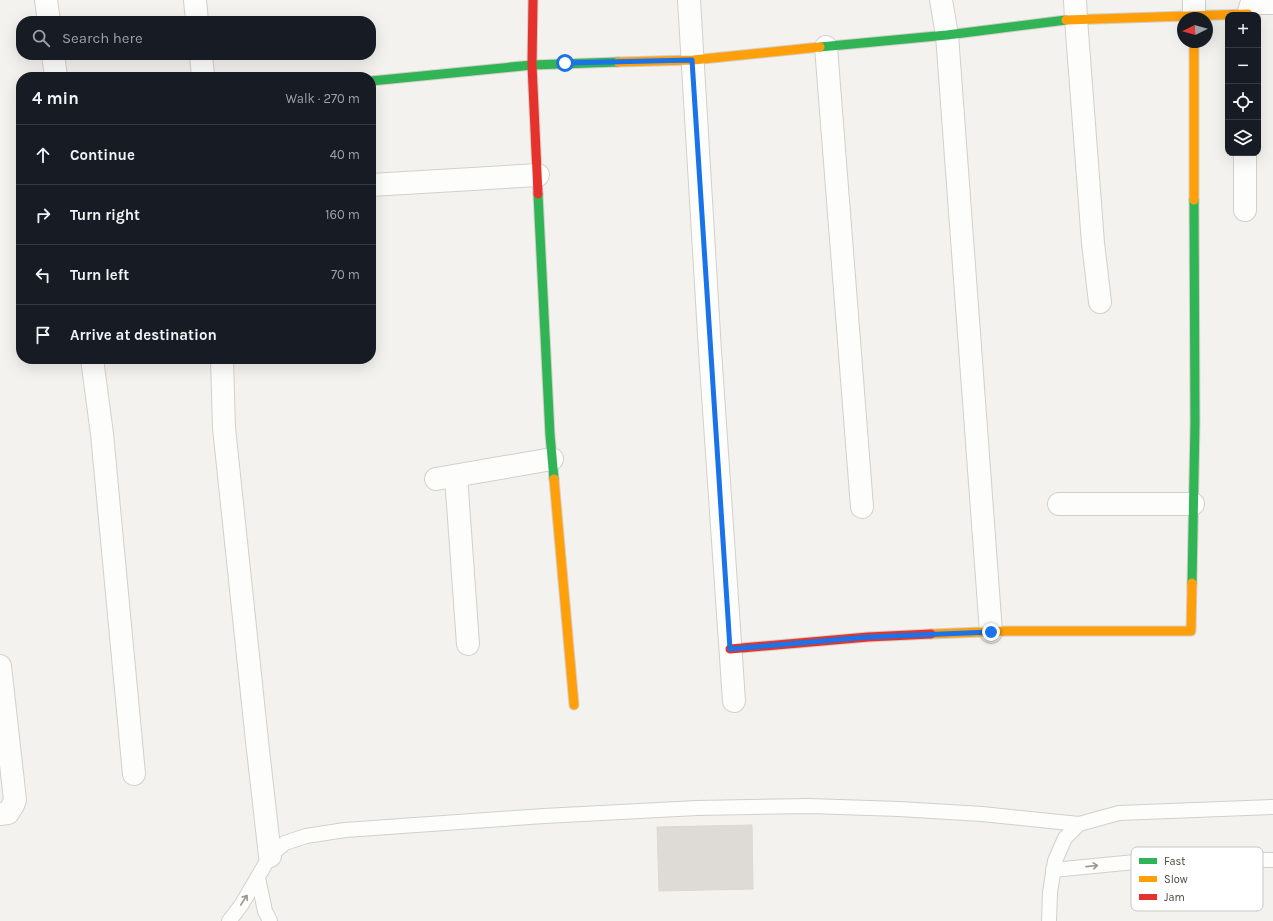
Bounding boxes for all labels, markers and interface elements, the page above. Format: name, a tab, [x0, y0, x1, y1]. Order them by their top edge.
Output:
north arrow	[1177, 12, 1213, 48]
map controls	[1225, 12, 1261, 156]
button: +	[1225, 12, 1261, 48]
search box	[16, 16, 376, 60]
icon: search	[30, 27, 52, 49]
text: Search here	[62, 29, 143, 47]
button: −	[1225, 48, 1261, 84]
route start	[556, 54, 574, 72]
button: locate	[1225, 84, 1261, 120]
text: 4 min	[32, 88, 79, 108]
text: Walk · 270 m	[286, 91, 360, 106]
button: layers	[1225, 120, 1261, 156]
icon: ahead	[32, 144, 54, 166]
text: Continue	[70, 146, 135, 164]
text: 40 m	[330, 147, 360, 162]
icon: right	[32, 204, 54, 226]
text: Turn right	[70, 206, 140, 224]
text: 160 m	[325, 207, 360, 222]
icon: left	[32, 264, 54, 286]
text: Turn left	[70, 266, 129, 284]
text: 70 m	[331, 267, 360, 282]
icon: arrive	[32, 324, 54, 346]
text: Arrive at destination	[70, 326, 217, 344]
route end	[982, 623, 1000, 641]
legend	[1131, 847, 1263, 911]
text: Fast	[1164, 855, 1185, 868]
one-way arrow	[1085, 862, 1098, 869]
text: Slow	[1164, 873, 1188, 886]
text: Jam	[1164, 891, 1185, 904]
one-way arrow	[240, 895, 248, 906]

